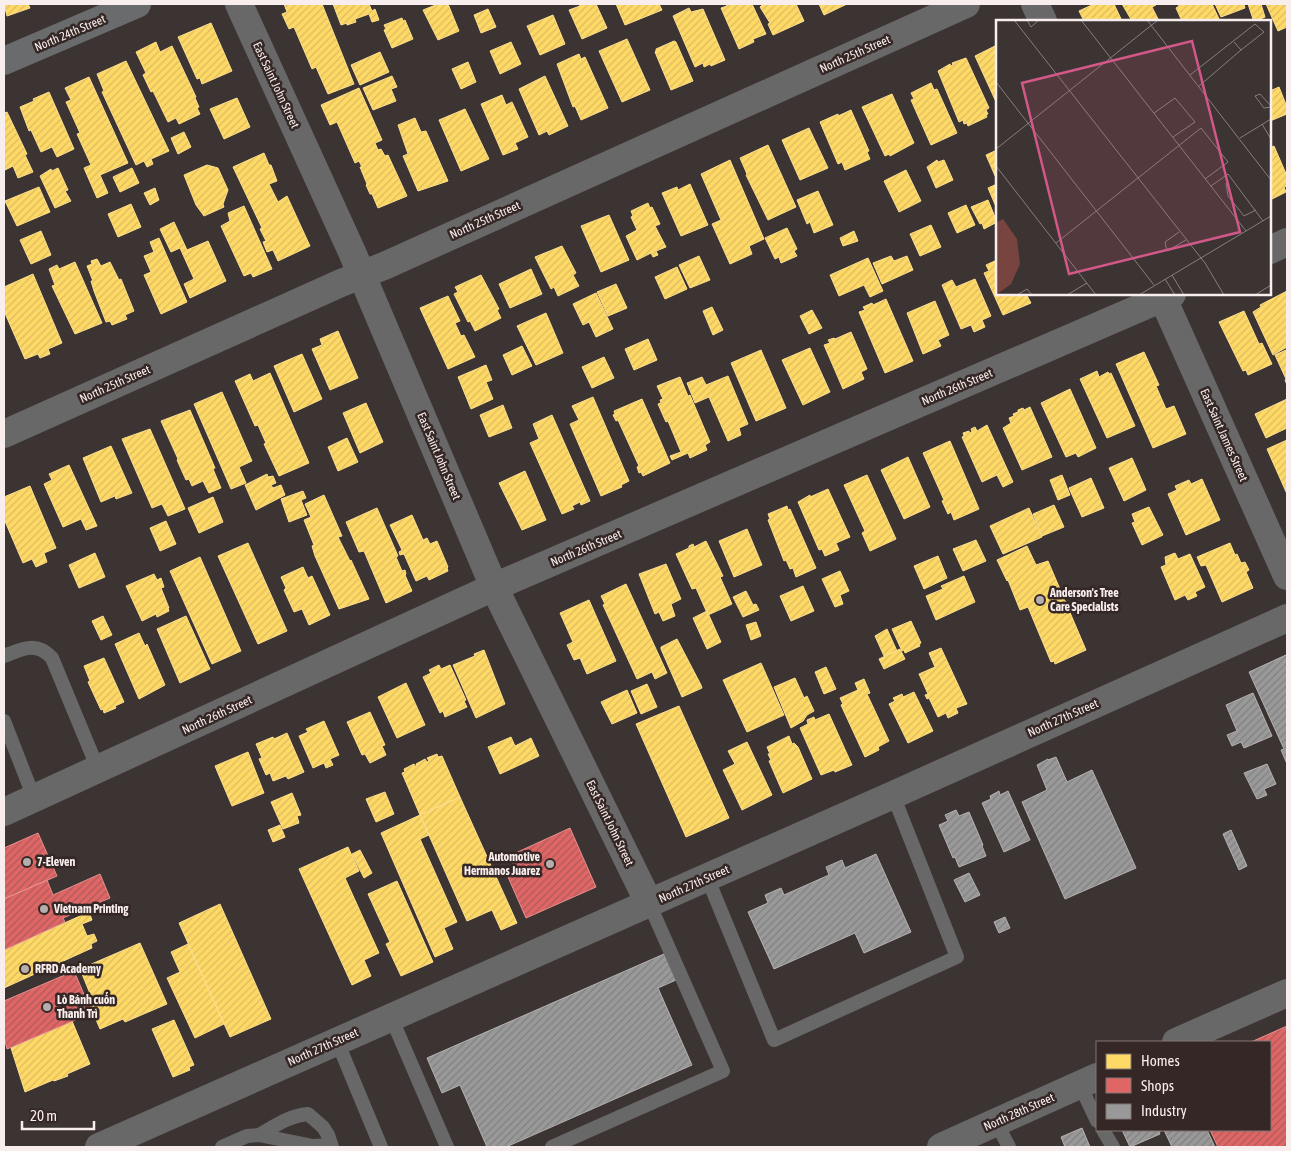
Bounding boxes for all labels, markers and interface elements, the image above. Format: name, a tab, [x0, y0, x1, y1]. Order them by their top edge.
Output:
street label: North 24th Street	[32, 12, 108, 54]
inset map	[996, 20, 1271, 295]
street label: North 25th Street	[818, 32, 893, 76]
street label: East Saint John Street	[250, 40, 302, 131]
street label: North 25th Street	[448, 198, 523, 242]
street label: North 25th Street	[78, 362, 153, 406]
street label: North 26th Street	[919, 366, 995, 408]
street label: East Saint James Street	[1197, 386, 1251, 484]
street label: East Saint John Street	[414, 410, 464, 502]
street label: North 26th Street	[548, 527, 624, 569]
place label: Anderson's Tree Care Specialists	[1049, 586, 1119, 614]
marker: Anderson's Tree Care Specialists	[1034, 594, 1046, 606]
street label: North 26th Street	[180, 692, 255, 737]
street label: North 27th Street	[1026, 696, 1101, 740]
street label: East Saint John Street	[583, 778, 637, 869]
place label: Automotive Hermanos Juarez	[464, 850, 541, 878]
place label: 7-Eleven	[37, 855, 75, 869]
marker: 7-Eleven	[21, 856, 33, 868]
marker: Automotive Hermanos Juarez	[544, 858, 556, 870]
street label: North 27th Street	[657, 862, 732, 906]
place label: Vietnam Printing	[53, 902, 129, 916]
marker: Vietnam Printing	[38, 903, 50, 915]
place label: RFRD Academy	[35, 962, 101, 976]
marker: RFRD Academy	[19, 963, 31, 975]
place label: Lò Bánh cuốn Thanh Trì	[57, 992, 115, 1021]
marker: Lò Bánh cuốn Thanh Trì	[41, 1001, 53, 1013]
street label: North 27th Street	[286, 1025, 361, 1069]
legend	[1096, 1041, 1271, 1131]
text: Homes	[1141, 1052, 1180, 1069]
text: Shops	[1141, 1077, 1174, 1094]
street label: North 28th Street	[982, 1090, 1057, 1134]
scale bar	[22, 1098, 95, 1130]
text: Industry	[1141, 1102, 1187, 1119]
text: 20 m	[30, 1107, 57, 1124]

